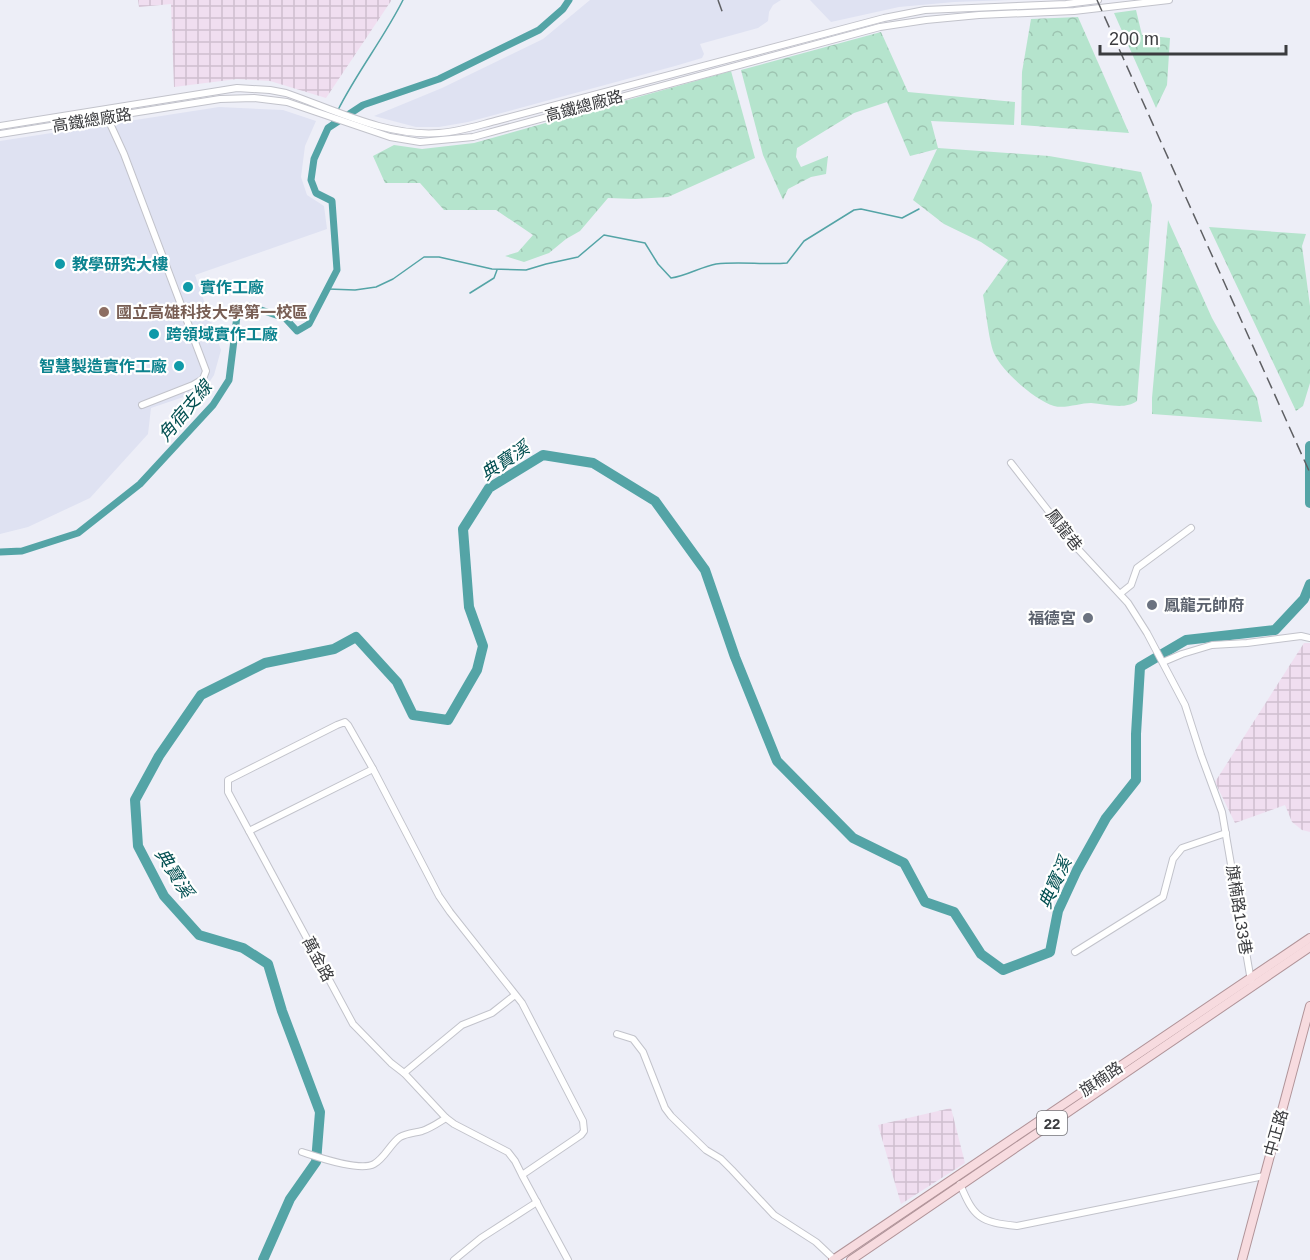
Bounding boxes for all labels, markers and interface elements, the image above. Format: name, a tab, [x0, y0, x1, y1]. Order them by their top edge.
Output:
scale bar	[1100, 18, 1286, 56]
text: 200 m	[1109, 29, 1159, 49]
street label: 高鐵總廠路	[543, 87, 625, 125]
street label: 高鐵總廠路	[51, 105, 133, 135]
place label: 教學研究大樓	[72, 256, 168, 273]
marker: 教學研究大樓	[53, 257, 67, 271]
place label: 實作工廠	[200, 279, 264, 296]
marker: 實作工廠	[181, 280, 195, 294]
place label: 國立高雄科技大學第一校區	[116, 303, 308, 321]
marker: 國立高雄科技大學第一校區	[97, 305, 111, 319]
place label: 跨領域實作工廠	[166, 326, 278, 343]
marker: 跨領域實作工廠	[147, 327, 161, 341]
place label: 智慧製造實作工廠	[39, 357, 167, 375]
marker: 智慧製造實作工廠	[172, 359, 186, 373]
water label: 角宿支線	[154, 375, 217, 445]
water label: 典寶溪	[477, 436, 535, 484]
street label: 鳳龍巷	[1043, 506, 1085, 554]
place label: 鳳龍元帥府	[1164, 596, 1244, 614]
marker: 鳳龍元帥府	[1145, 598, 1159, 612]
place label: 福德宮	[1028, 609, 1076, 627]
marker: 福德宮	[1081, 611, 1095, 625]
water label: 典寶溪	[151, 845, 198, 904]
water label: 典寶溪	[1035, 852, 1076, 912]
street label: 旗楠路133巷	[1224, 864, 1254, 956]
street label: 萬金路	[299, 934, 337, 984]
street label: 旗楠路	[1076, 1059, 1126, 1099]
street label: 中正路	[1261, 1108, 1291, 1158]
road number: 22	[1037, 1111, 1067, 1135]

